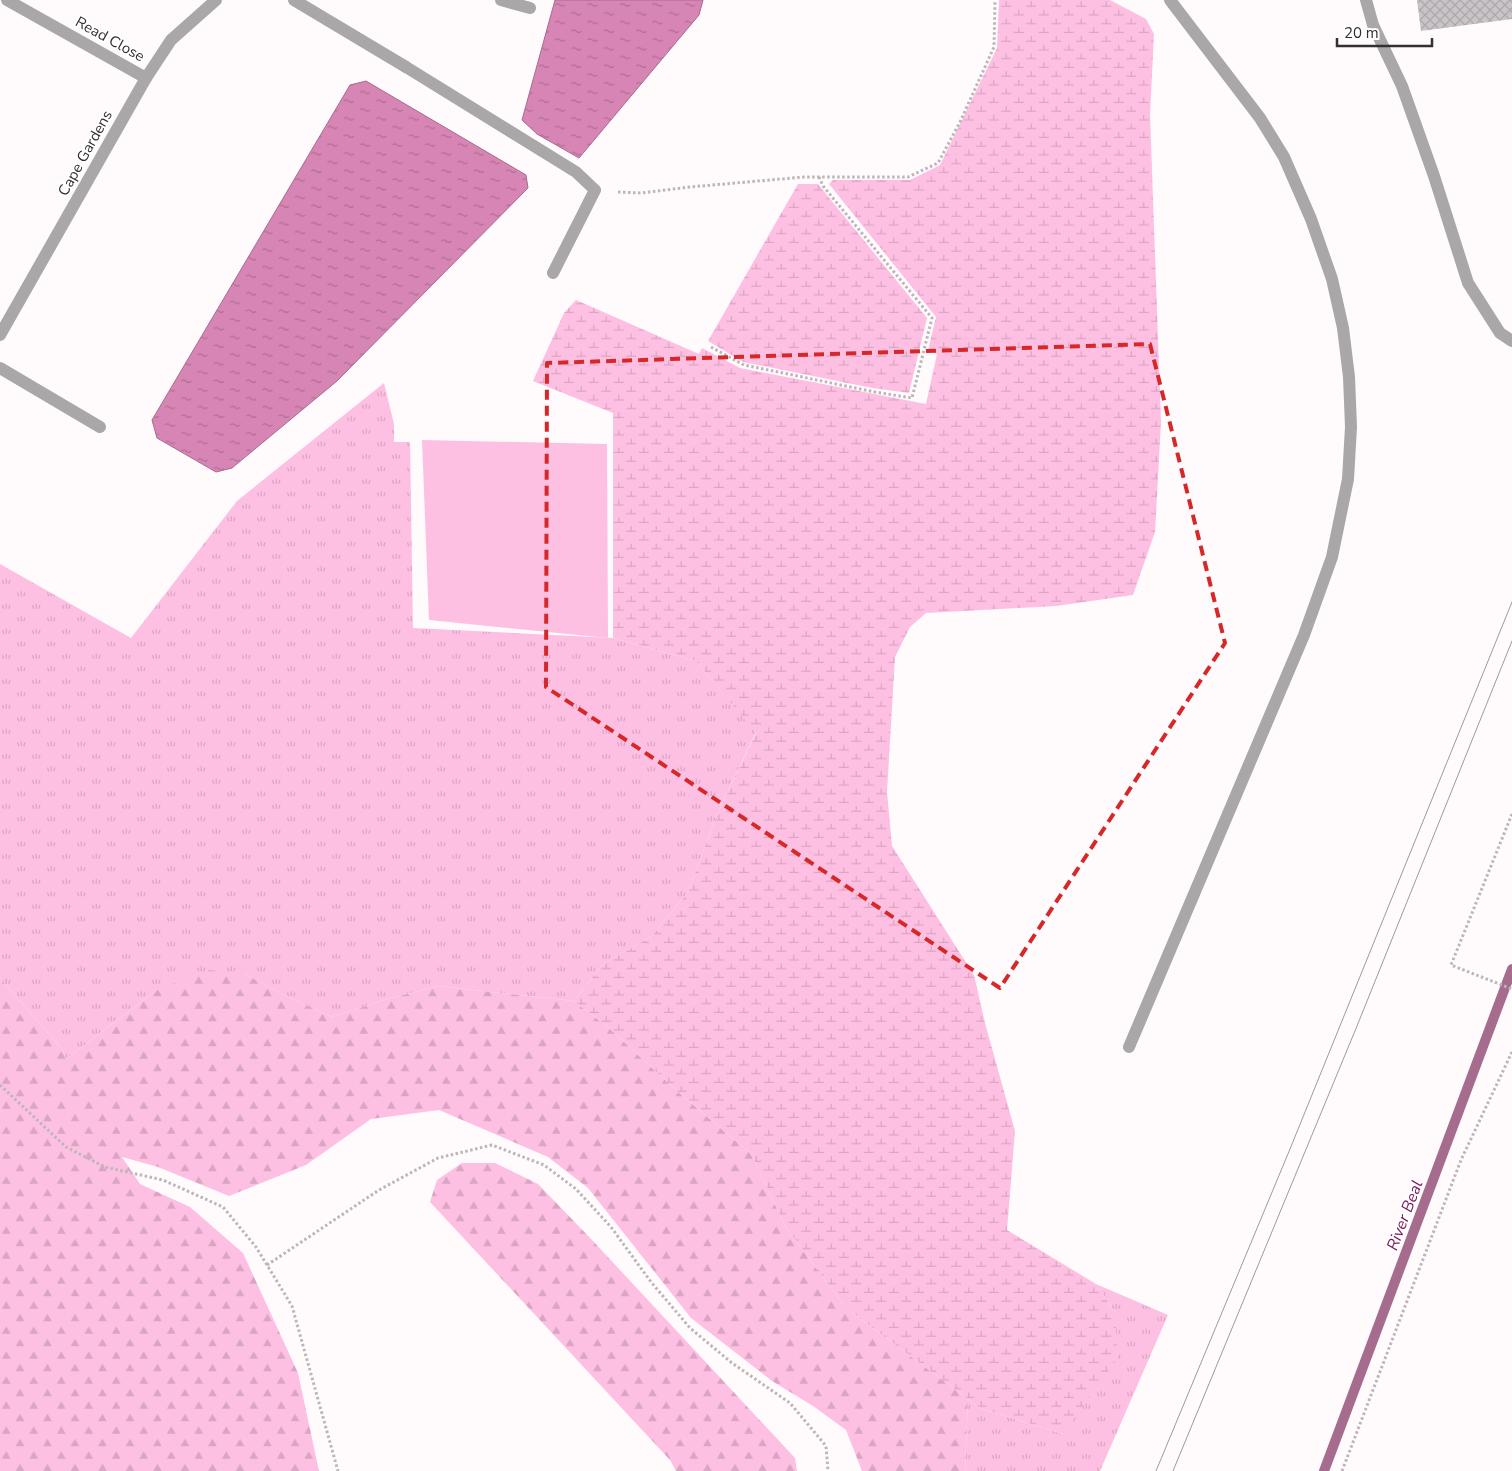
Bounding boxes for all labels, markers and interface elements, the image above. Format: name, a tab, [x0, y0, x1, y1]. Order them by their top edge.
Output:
street label: Read Close	[72, 12, 148, 66]
scale bar	[1337, 15, 1432, 47]
text: 20 m	[1344, 23, 1379, 43]
street label: Cape Gardens	[53, 107, 117, 199]
water label: River Beal	[1382, 1177, 1428, 1254]

